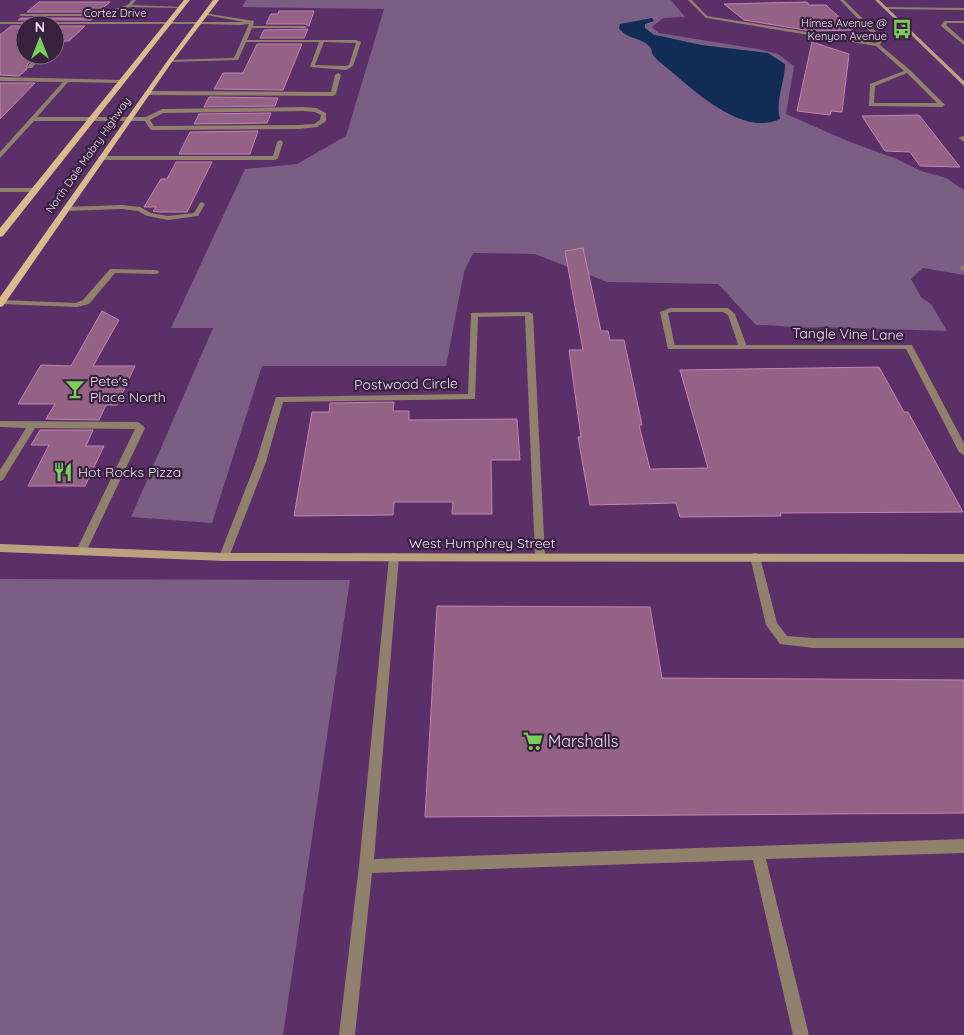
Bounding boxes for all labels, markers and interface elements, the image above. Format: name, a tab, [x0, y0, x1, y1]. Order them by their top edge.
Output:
street label: Cortez Drive	[84, 6, 146, 20]
north arrow	[15, 15, 65, 65]
place label: Himes Avenue @ Kenyon Avenue	[801, 16, 887, 43]
text: N	[35, 18, 45, 36]
bus stop icon: Himes Avenue @ Kenyon Avenue	[891, 18, 913, 40]
street label: North Dale Mabry Highway	[43, 94, 133, 216]
street label: Tangle Vine Lane	[792, 324, 904, 344]
place label: Pete's Place North	[90, 372, 166, 406]
street label: Postwood Circle	[354, 374, 458, 394]
bar icon: Pete's Place North	[64, 378, 86, 400]
restaurant icon: Hot Rocks Pizza	[52, 461, 74, 483]
place label: Hot Rocks Pizza	[78, 463, 181, 481]
street label: West Humphrey Street	[409, 534, 556, 552]
supermarket icon: Marshalls	[522, 730, 544, 752]
place label: Marshalls	[548, 731, 618, 751]

